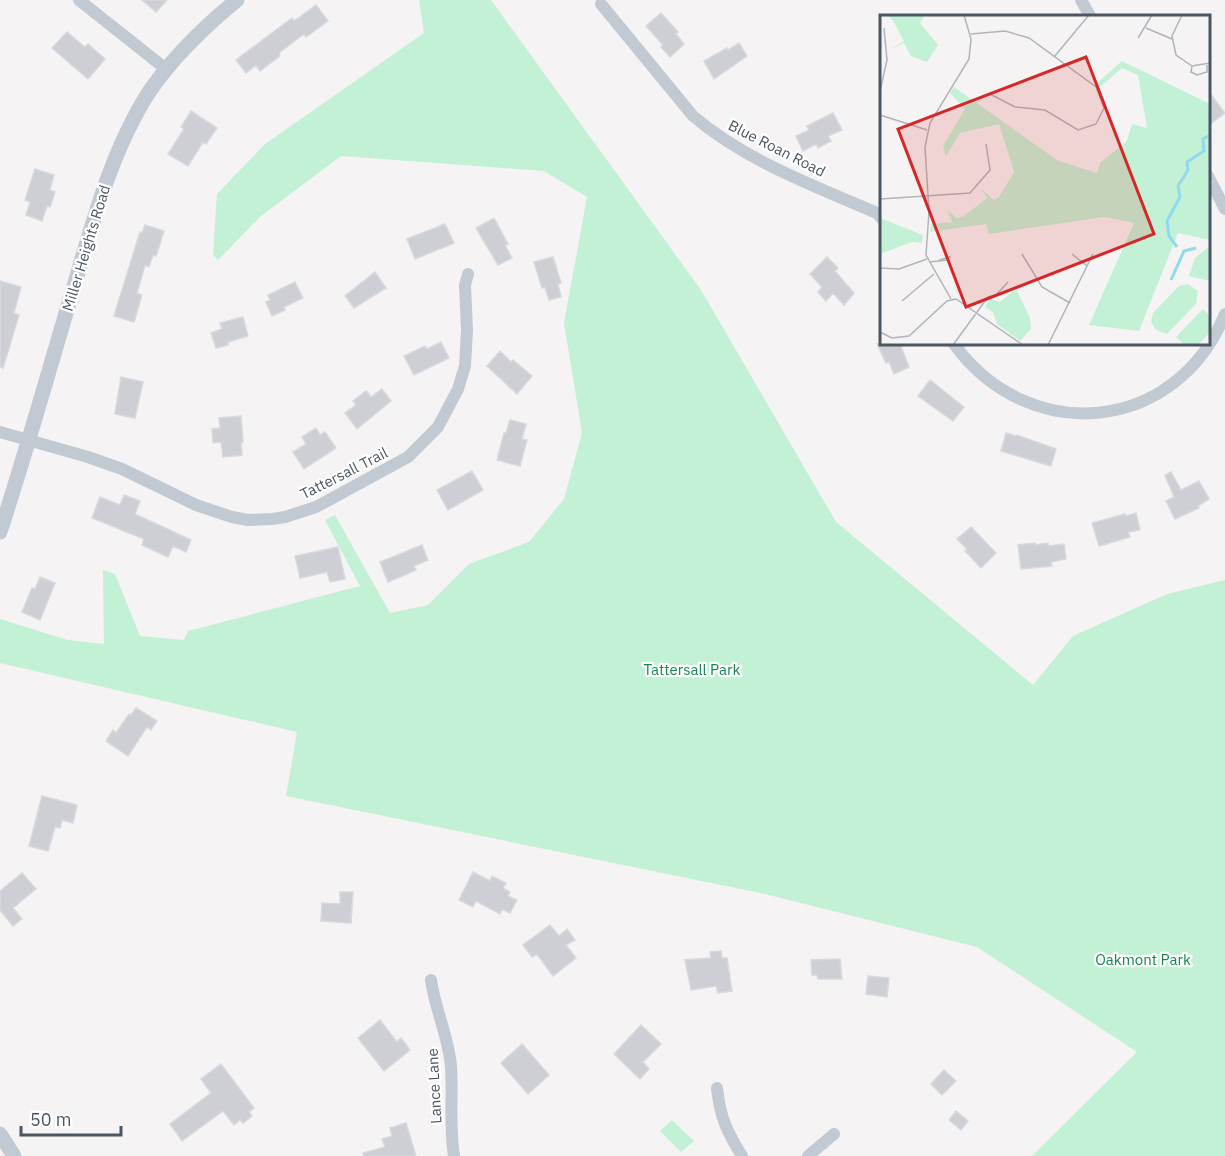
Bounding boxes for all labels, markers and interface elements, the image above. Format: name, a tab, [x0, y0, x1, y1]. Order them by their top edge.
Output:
inset map	[880, 15, 1210, 345]
street label: Blue Roan Road	[725, 115, 829, 181]
street label: Miller Heights Road	[58, 183, 114, 313]
street label: Tattersall Trail	[297, 443, 391, 503]
park label: Tattersall Park	[644, 660, 741, 679]
park label: Oakmont Park	[1095, 950, 1191, 969]
street label: Lance Lane	[423, 1048, 445, 1124]
scale bar	[21, 1099, 122, 1137]
text: 50 m	[30, 1108, 72, 1131]

